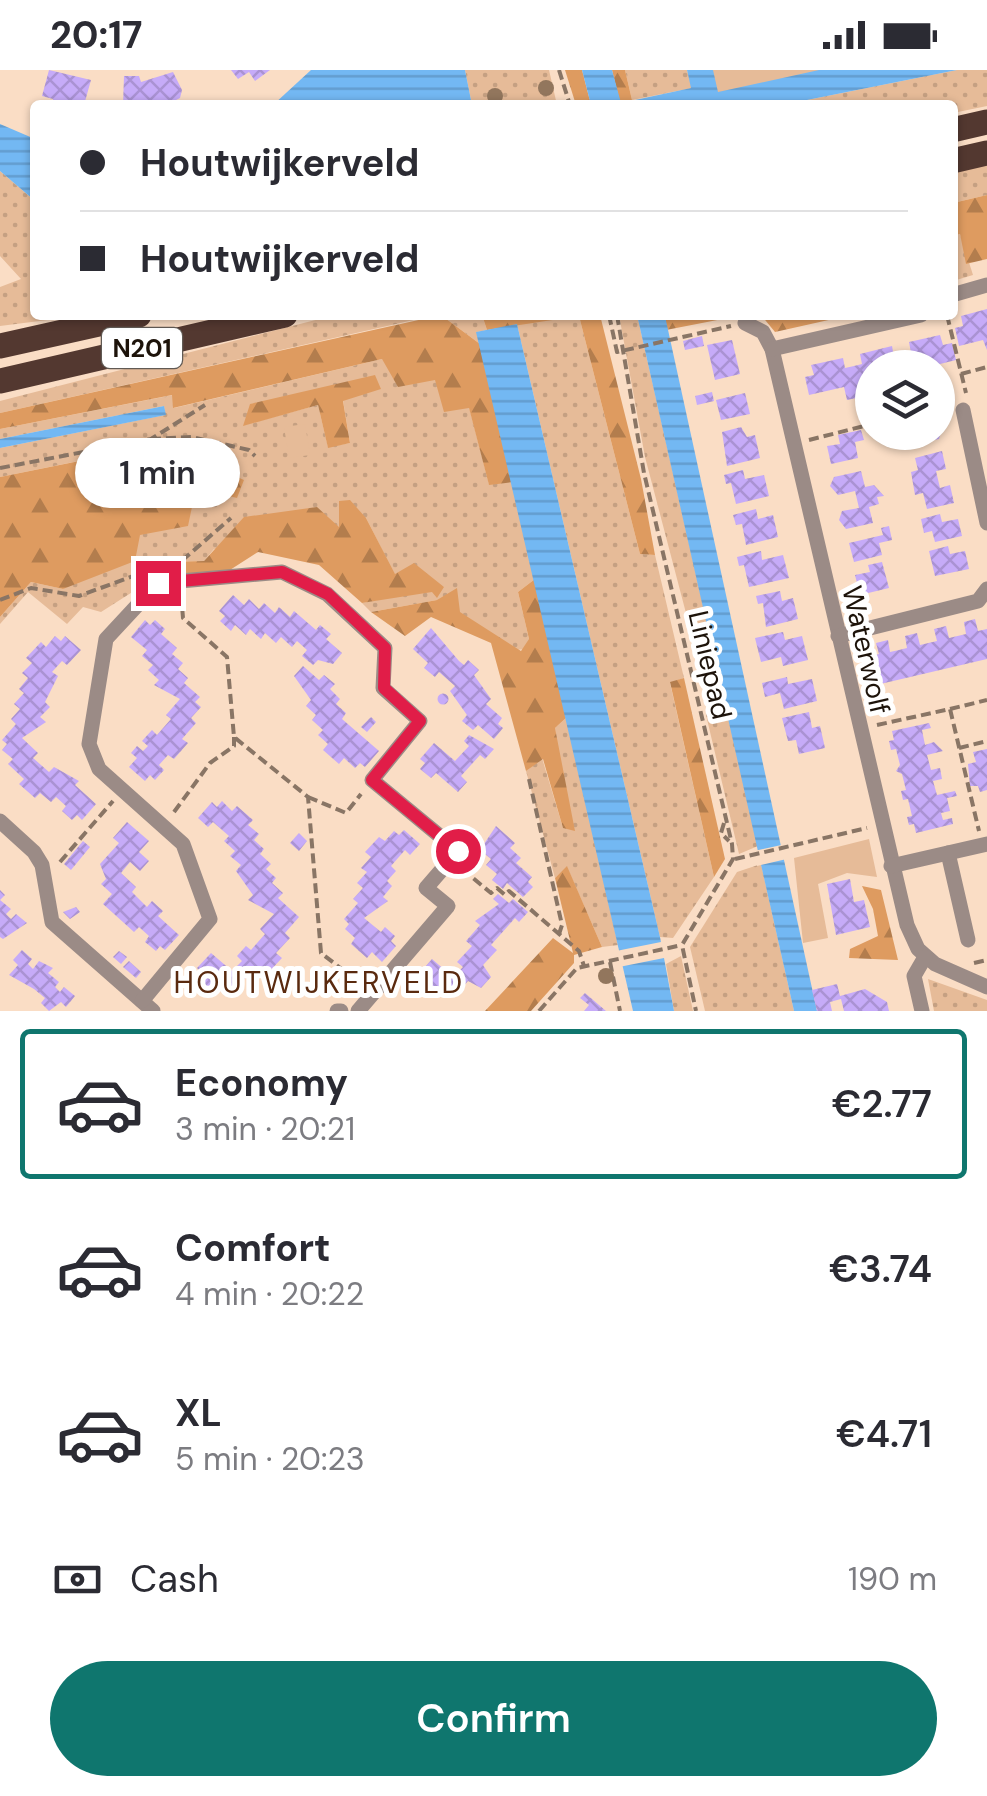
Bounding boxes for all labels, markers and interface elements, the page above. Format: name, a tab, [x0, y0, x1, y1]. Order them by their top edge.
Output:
text: 20:17	[50, 10, 142, 60]
text: Houtwijkerveld	[140, 138, 419, 188]
text: Houtwijkerveld	[140, 234, 419, 284]
road number: N201	[102, 328, 182, 368]
map controls	[855, 350, 955, 450]
button: layers	[855, 350, 955, 450]
callout: 1 min	[76, 438, 240, 508]
text: 1 min	[119, 452, 196, 494]
route end	[136, 561, 181, 606]
street label: Waterwolf	[833, 582, 899, 718]
street label: Liniepad	[680, 607, 740, 723]
route start	[436, 829, 481, 874]
district label: HOUTWIJKERVELD	[173, 963, 465, 1002]
text: Economy	[175, 1058, 348, 1108]
icon: car	[55, 1059, 145, 1149]
text: €2.77	[832, 1079, 932, 1129]
text: 3 min · 20:21	[175, 1108, 355, 1150]
text: Comfort	[175, 1223, 331, 1273]
icon: car	[55, 1224, 145, 1314]
text: €3.74	[829, 1244, 932, 1294]
text: 4 min · 20:22	[175, 1273, 364, 1315]
text: XL	[175, 1388, 222, 1438]
icon: car	[55, 1389, 145, 1479]
text: €4.71	[836, 1409, 932, 1459]
text: 5 min · 20:23	[175, 1438, 365, 1480]
icon: cash	[50, 1552, 105, 1607]
text: Cash	[130, 1554, 219, 1604]
text: 190 m	[848, 1558, 937, 1600]
button: Confirm	[50, 1661, 937, 1776]

